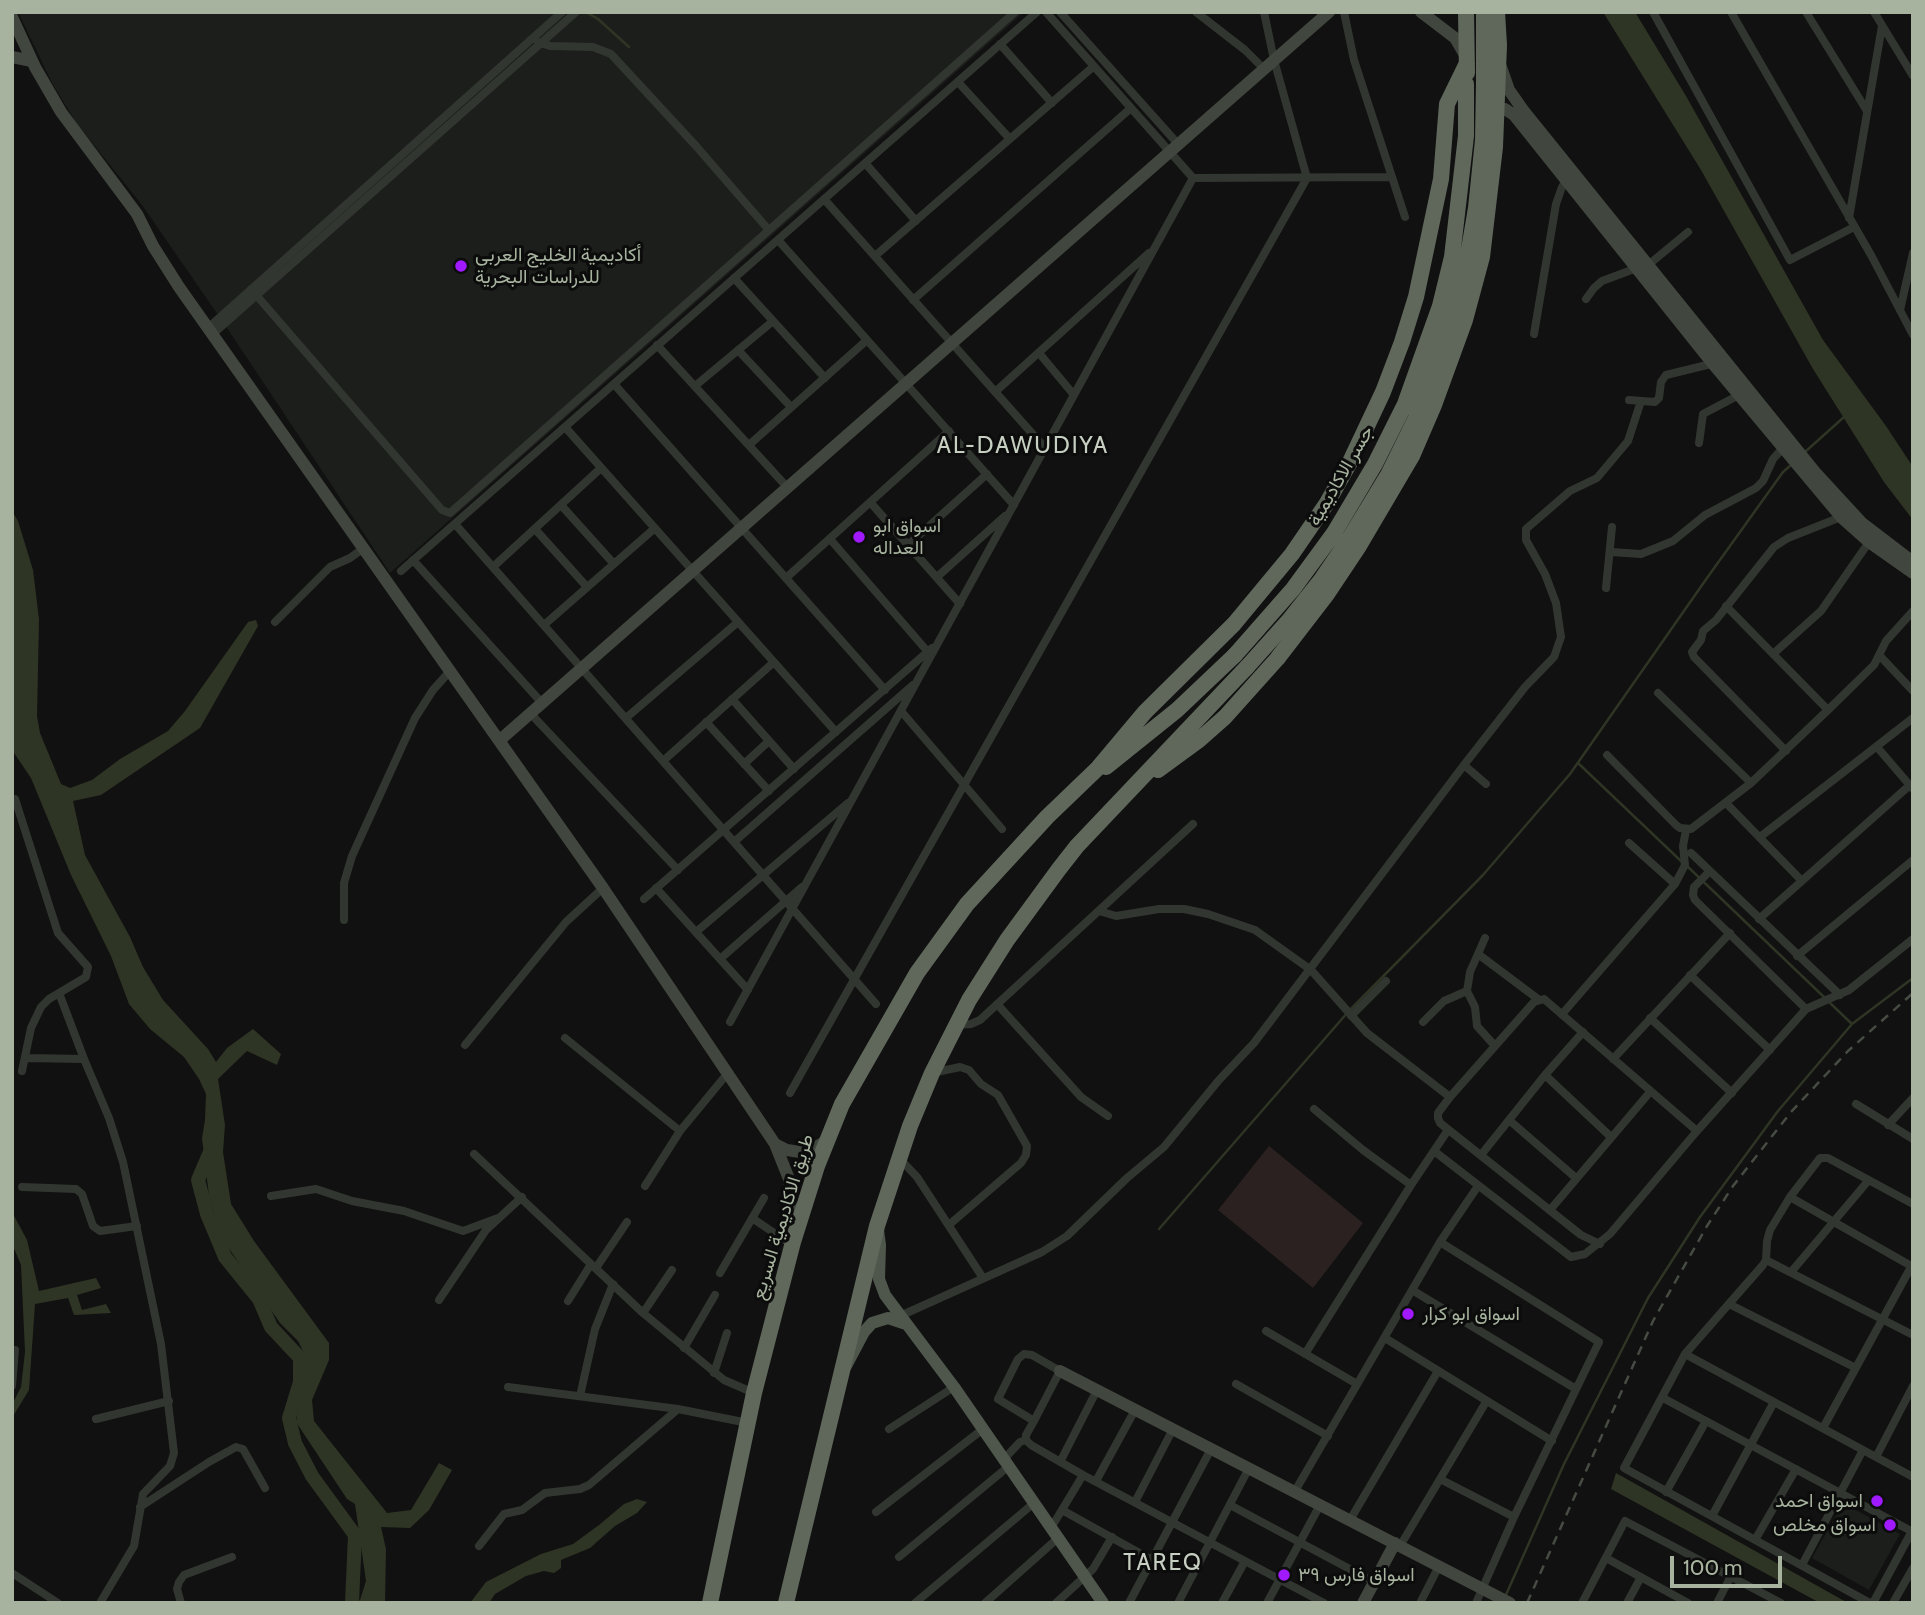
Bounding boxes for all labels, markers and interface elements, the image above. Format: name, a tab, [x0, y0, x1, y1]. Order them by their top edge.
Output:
place label: أكاديمية الخليج العربي للدراسات البحرية	[475, 244, 641, 288]
marker: أكاديمية الخليج العربي للدراسات البحرية	[453, 258, 469, 274]
street label: جسر الاكاديمية	[1303, 422, 1379, 530]
district label: AL-DAWUDIYA	[938, 432, 1108, 460]
place label: اسواق ابو العداله	[873, 515, 941, 559]
marker: اسواق ابو العداله	[851, 529, 867, 545]
street label: طريق الاكاديمية السريع	[747, 1132, 819, 1302]
place label: اسواق ابو كرار	[1422, 1303, 1520, 1325]
marker: اسواق ابو كرار	[1400, 1306, 1416, 1322]
place label: اسواق احمد	[1775, 1490, 1863, 1512]
marker: اسواق احمد	[1869, 1493, 1885, 1509]
place label: اسواق مخلص	[1773, 1514, 1876, 1536]
marker: اسواق مخلص	[1882, 1517, 1898, 1533]
scale bar	[1673, 1542, 1785, 1586]
district label: TAREQ	[1124, 1549, 1202, 1577]
text: 100 m	[1683, 1555, 1742, 1580]
place label: اسواق فارس ٣٩	[1298, 1564, 1415, 1586]
marker: اسواق فارس ٣٩	[1276, 1567, 1292, 1583]

